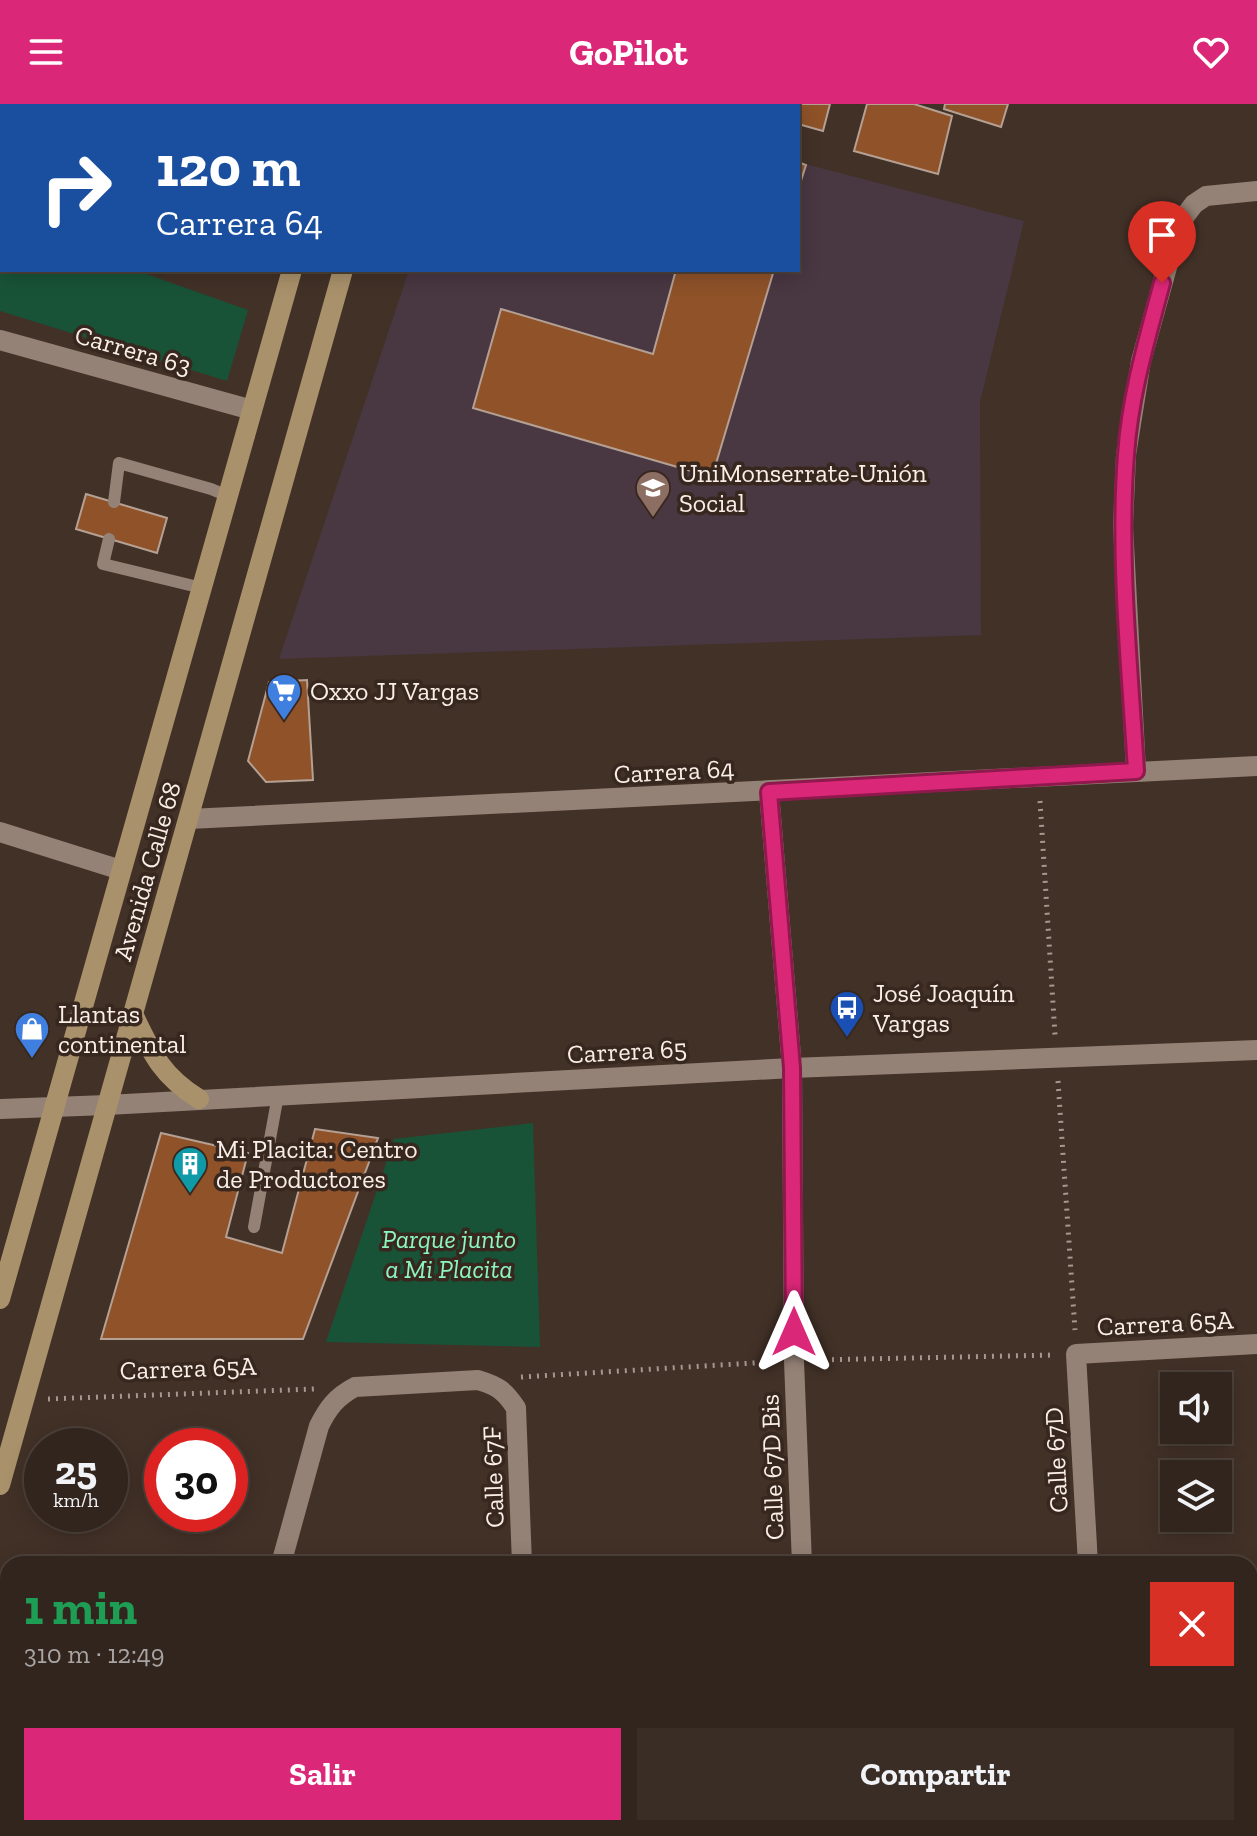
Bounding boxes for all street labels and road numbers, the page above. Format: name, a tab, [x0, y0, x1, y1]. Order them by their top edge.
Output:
street label: Carrera 63	[71, 318, 195, 382]
street label: Carrera 64	[613, 752, 735, 790]
street label: Avenida Calle 68	[106, 778, 188, 964]
street label: Carrera 65	[566, 1032, 688, 1070]
street label: Carrera 65A	[1096, 1303, 1235, 1343]
street label: Carrera 65A	[119, 1350, 258, 1386]
street label: Calle 67D Bis	[753, 1394, 791, 1540]
street label: Calle 67D	[1037, 1406, 1075, 1514]
street label: Calle 67F	[475, 1426, 511, 1528]

